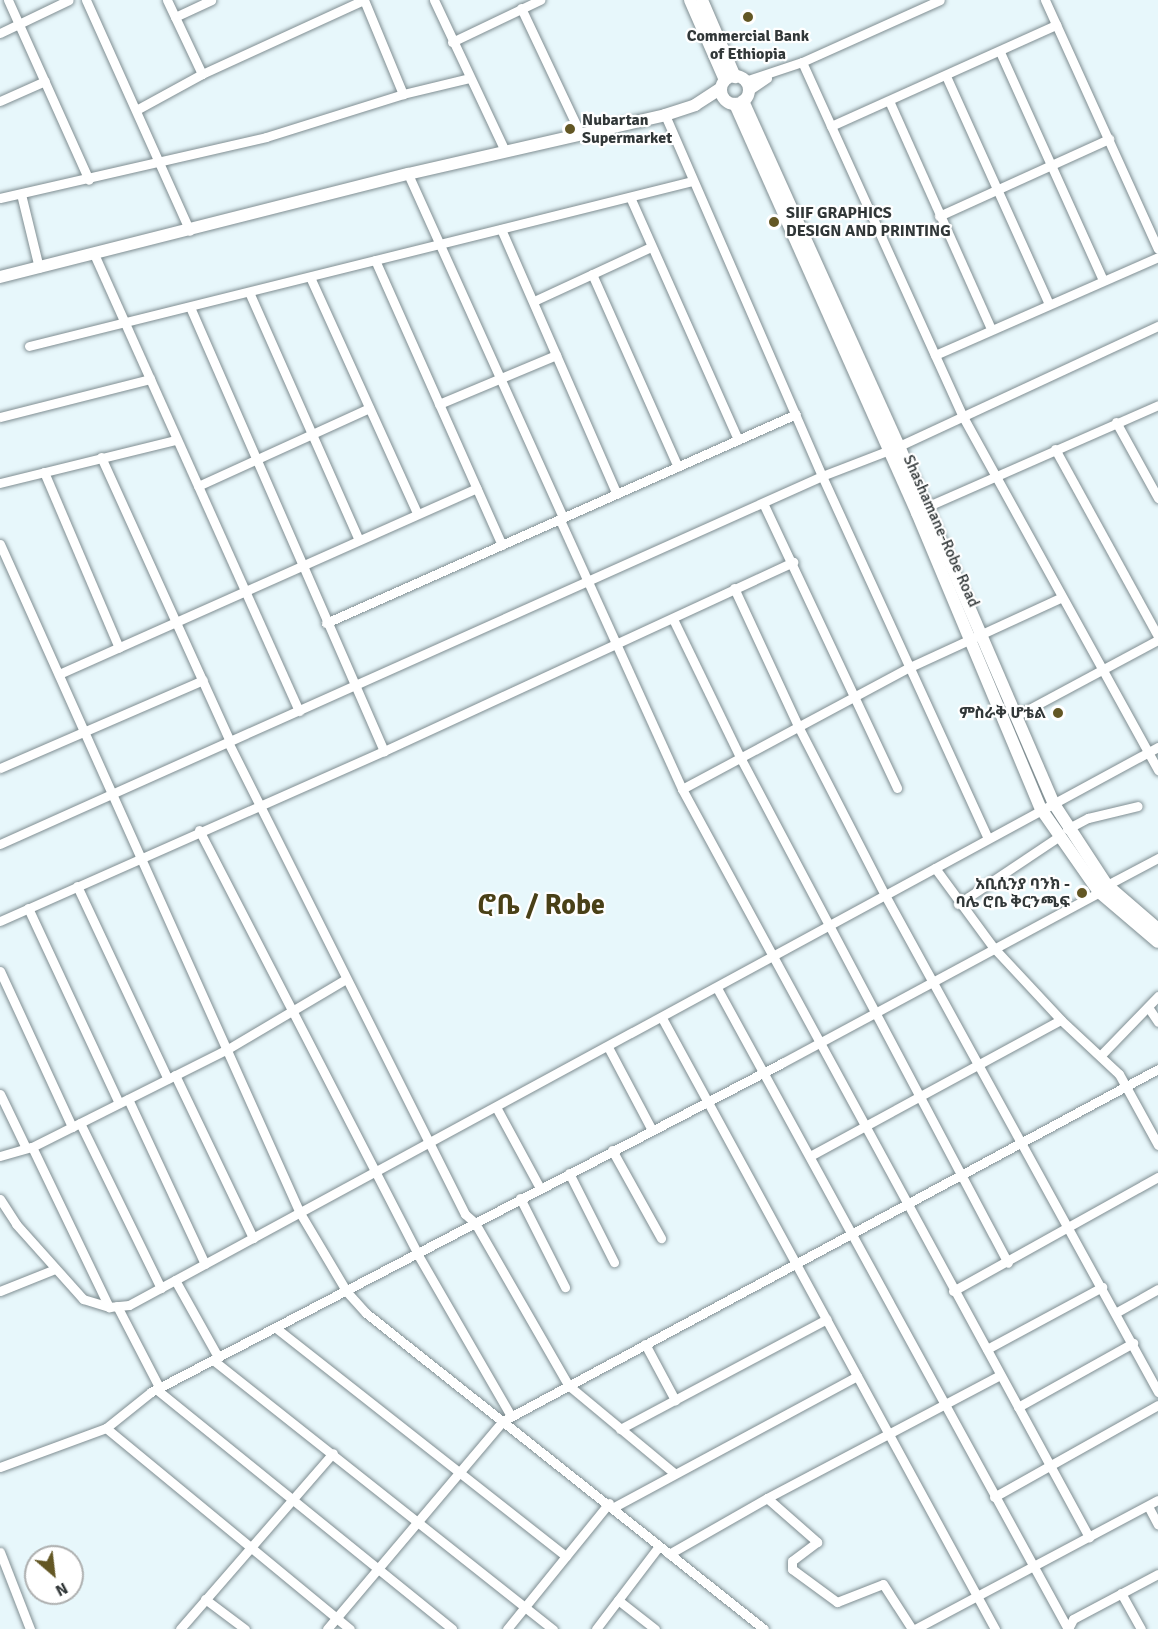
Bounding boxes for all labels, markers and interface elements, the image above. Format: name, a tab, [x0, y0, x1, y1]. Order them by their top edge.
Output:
marker: Commercial Bank of Ethiopia	[741, 10, 755, 24]
place label: Commercial Bank of Ethiopia	[687, 26, 809, 64]
place label: Nubartan Supermarket	[582, 110, 672, 148]
marker: Nubartan Supermarket	[563, 122, 577, 136]
place label: SIIF GRAPHICS DESIGN AND PRINTING	[786, 203, 951, 241]
marker: SIIF GRAPHICS DESIGN AND PRINTING	[767, 215, 781, 229]
street label: Shashamane-Robe Road	[899, 452, 983, 610]
place label: ምስራቅ ሆቴል	[959, 703, 1046, 723]
marker: ምስራቅ ሆቴል	[1051, 706, 1065, 720]
place label: አቢሲንያ ባንክ - ባሌ ሮቤ ቅርንጫፍ	[956, 874, 1070, 912]
marker: አቢሲንያ ባንክ - ባሌ ሮቤ ቅርንጫፍ	[1075, 886, 1089, 900]
district label: ሮቤ / Robe	[477, 888, 605, 922]
north arrow	[24, 1545, 84, 1605]
text: N	[52, 1578, 71, 1601]

